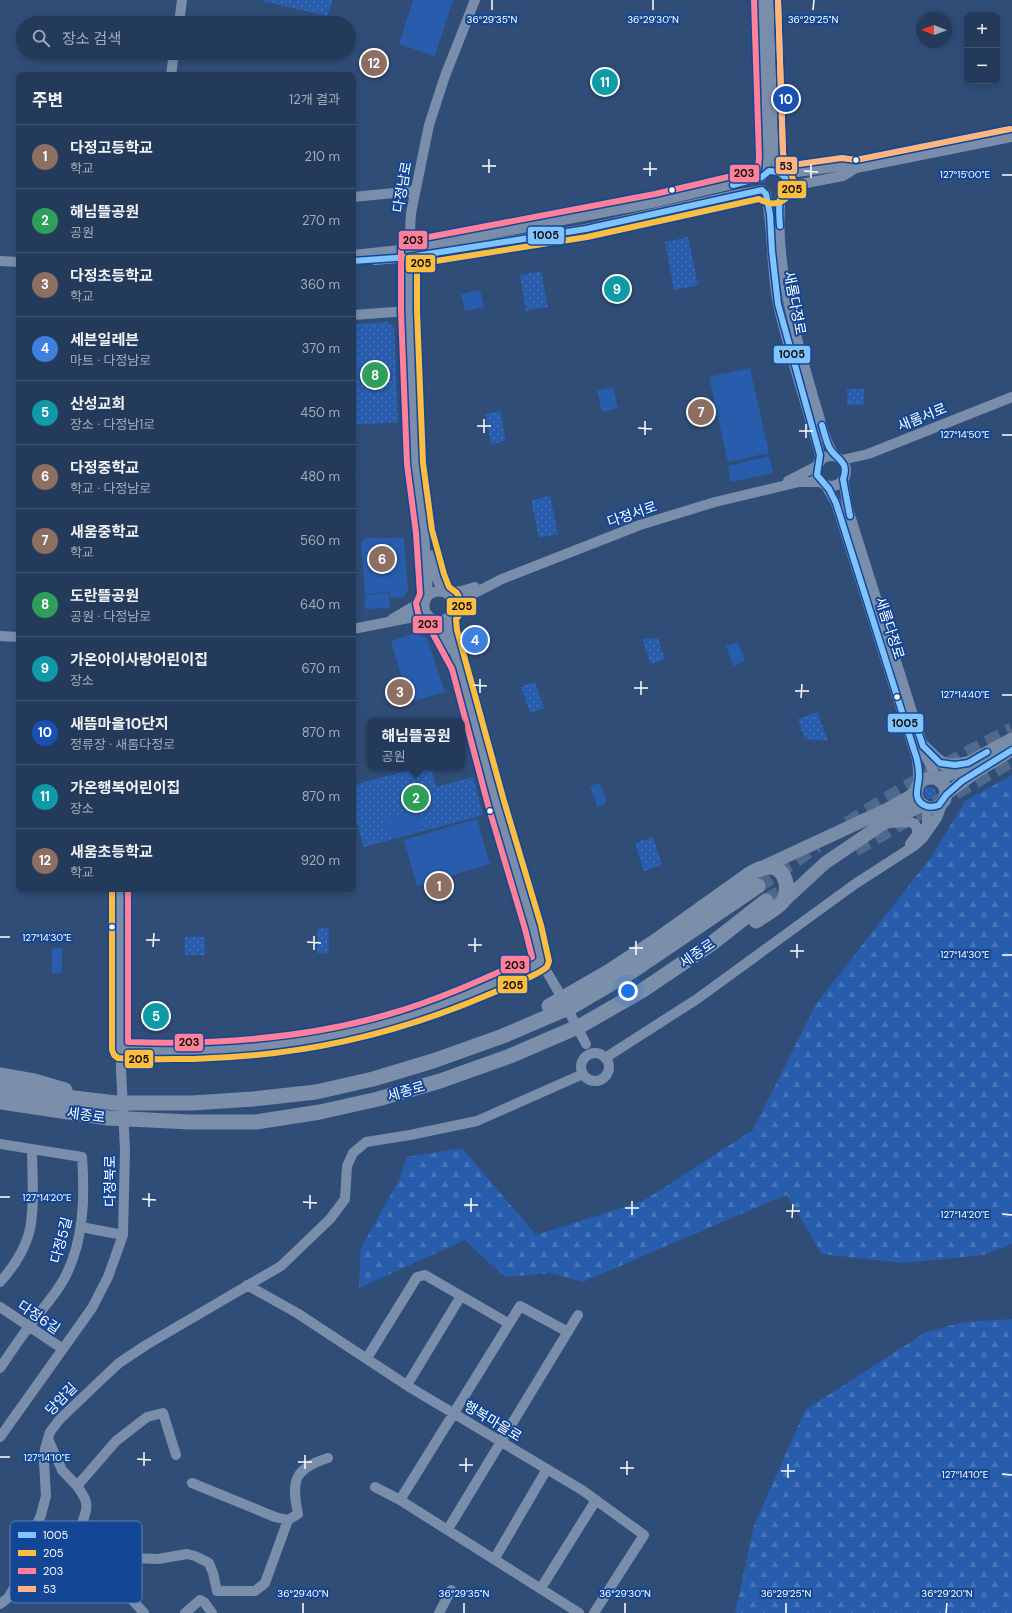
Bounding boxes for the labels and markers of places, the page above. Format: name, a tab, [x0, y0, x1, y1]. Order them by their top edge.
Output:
pin: 12	[361, 48, 387, 78]
pin: 11	[592, 67, 618, 97]
pin: 10	[773, 84, 799, 114]
unlabelled marker	[851, 155, 861, 165]
unlabelled marker	[667, 185, 677, 195]
pin: 9	[604, 274, 630, 304]
pin: 8	[362, 360, 388, 390]
pin: 7	[688, 397, 714, 427]
pin: 6	[369, 544, 395, 574]
pin: 4	[462, 625, 488, 655]
pin: 3	[387, 677, 413, 707]
unlabelled marker	[892, 692, 902, 702]
pin: 2	[403, 783, 429, 813]
unlabelled marker	[485, 806, 495, 816]
pin: 1	[426, 871, 452, 901]
unlabelled marker	[107, 922, 117, 932]
pin: 5	[143, 1001, 169, 1031]

